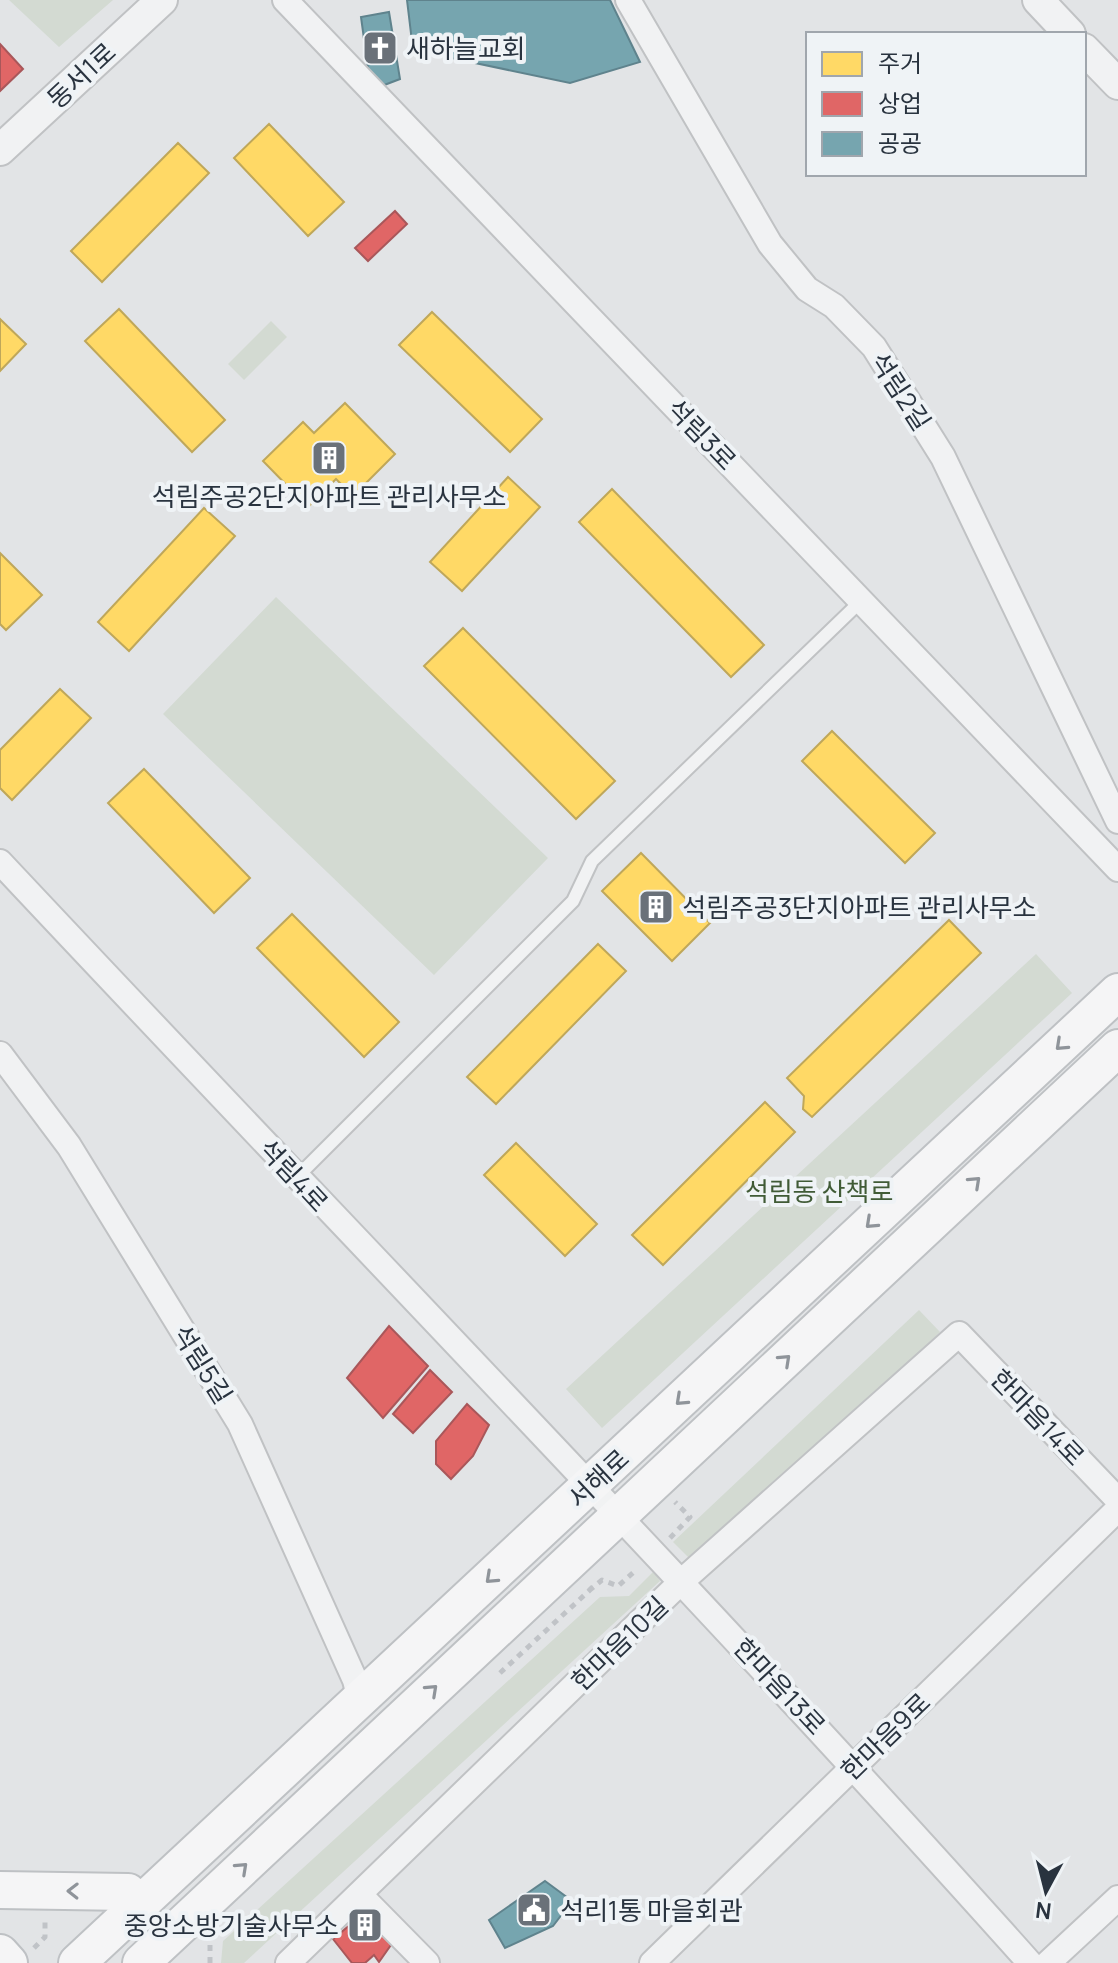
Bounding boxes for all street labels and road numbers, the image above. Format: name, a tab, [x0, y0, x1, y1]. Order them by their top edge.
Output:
street label: 동서1로	[39, 34, 123, 116]
street label: 석림2길	[862, 345, 940, 437]
street label: 석림3로	[659, 391, 745, 477]
street label: 석림4로	[251, 1131, 337, 1219]
street label: 석림5길	[165, 1318, 241, 1410]
street label: 한마음14로	[983, 1361, 1093, 1473]
street label: 서해로	[559, 1440, 637, 1516]
street label: 한마음10길	[563, 1588, 675, 1698]
street label: 한마음13로	[726, 1630, 834, 1742]
street label: 한마음9로	[832, 1684, 938, 1788]

